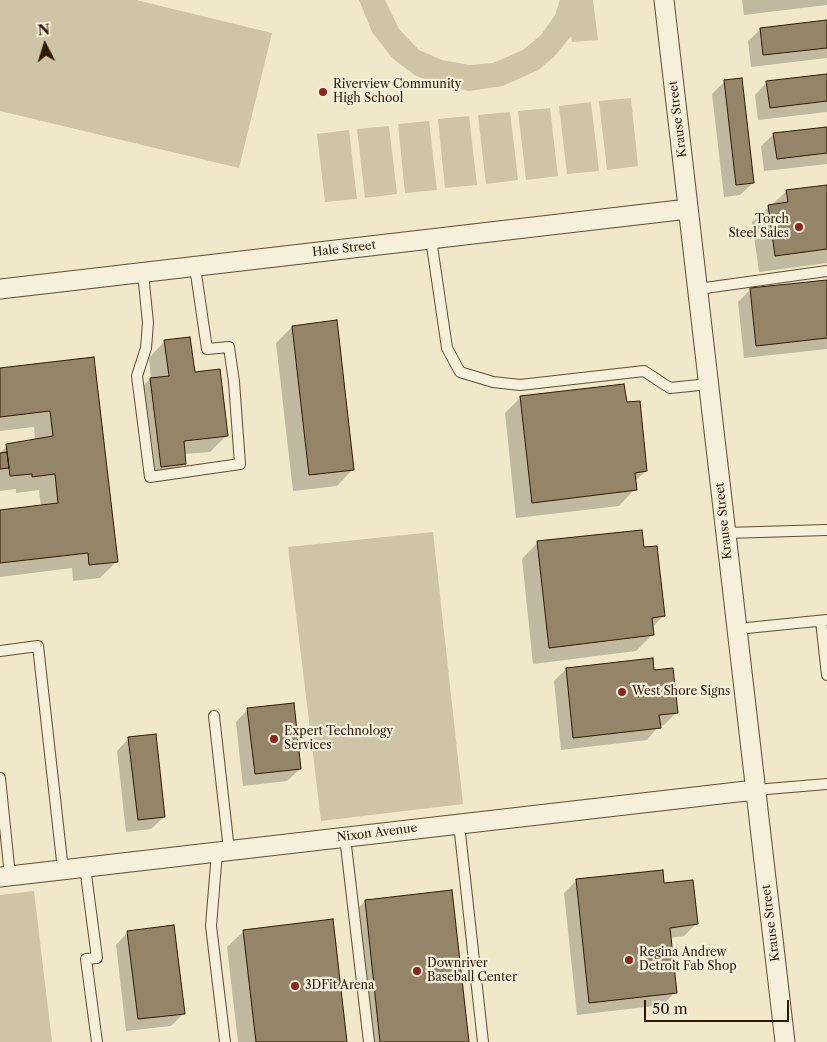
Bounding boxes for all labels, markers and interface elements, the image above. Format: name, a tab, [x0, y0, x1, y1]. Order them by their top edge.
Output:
north arrow	[20, 20, 70, 70]
text: N	[37, 21, 51, 40]
place label: Riverview Community High School	[333, 78, 461, 106]
street label: Krause Street	[666, 80, 690, 158]
marker: Riverview Community High School	[317, 86, 329, 98]
place label: Torch Steel Sales	[728, 213, 789, 241]
marker: Torch Steel Sales	[793, 221, 805, 233]
street label: Hale Street	[311, 238, 377, 260]
street label: Krause Street	[713, 482, 735, 560]
place label: West Shore Signs	[632, 685, 730, 699]
marker: West Shore Signs	[616, 686, 628, 698]
place label: Expert Technology Services	[284, 725, 393, 753]
marker: Expert Technology Services	[268, 733, 280, 745]
street label: Nixon Avenue	[336, 821, 418, 845]
street label: Krause Street	[759, 884, 783, 962]
place label: Regina Andrew Detroit Fab Shop	[639, 946, 737, 974]
marker: Regina Andrew Detroit Fab Shop	[623, 954, 635, 966]
place label: Downriver Baseball Center	[427, 957, 517, 985]
marker: Downriver Baseball Center	[411, 965, 423, 977]
place label: 3DFit Arena	[305, 979, 374, 993]
marker: 3DFit Arena	[289, 980, 301, 992]
scale bar	[647, 990, 792, 1022]
text: 50 m	[652, 999, 688, 1018]

